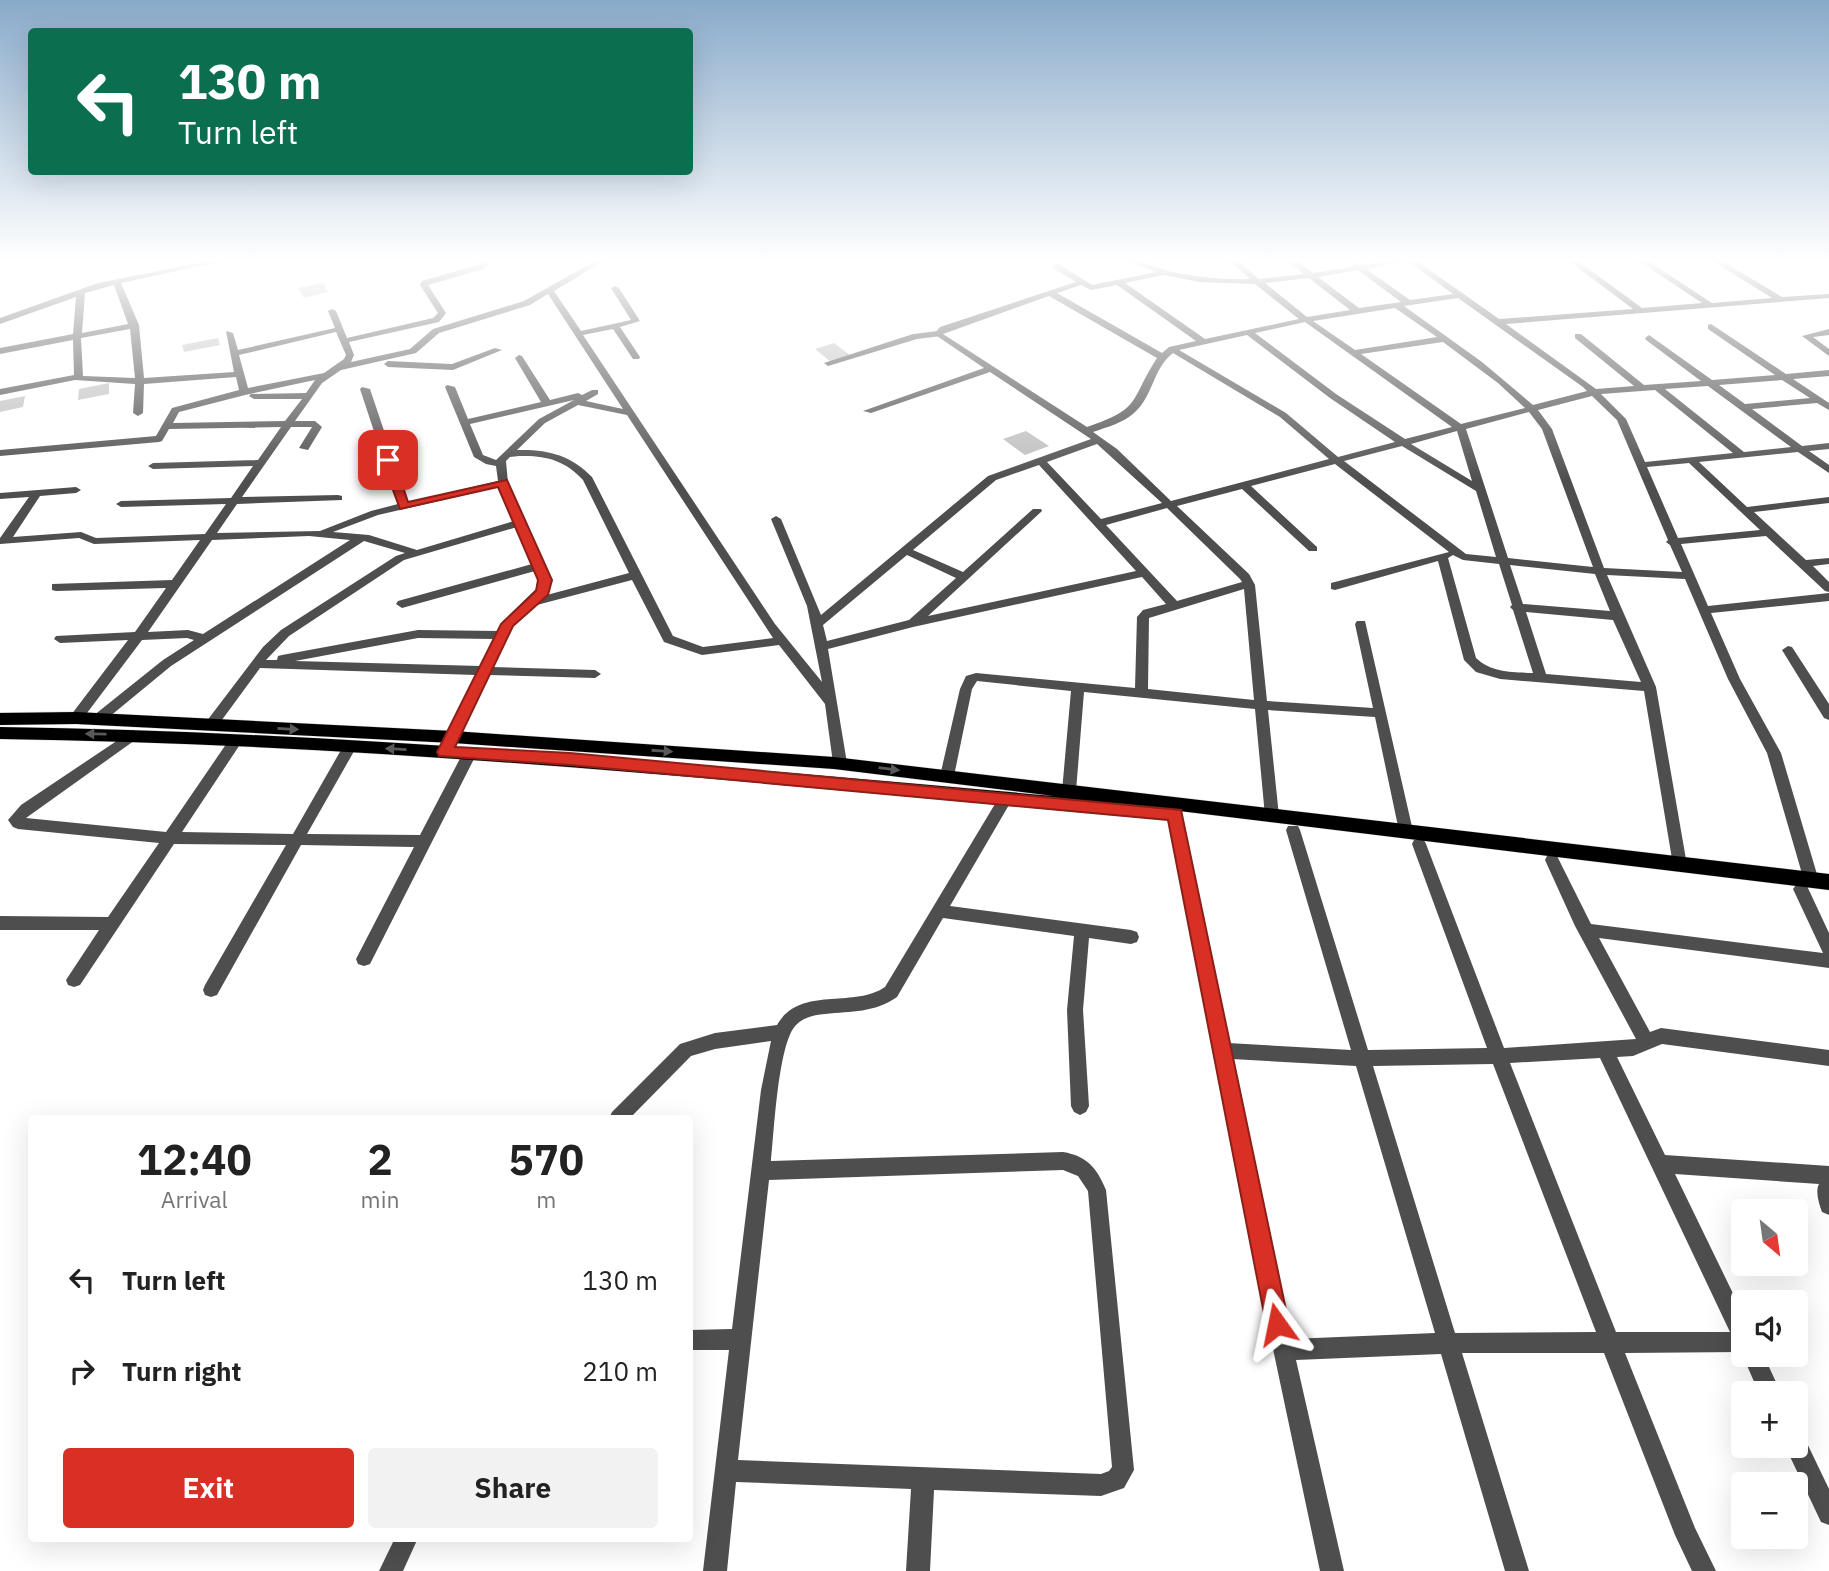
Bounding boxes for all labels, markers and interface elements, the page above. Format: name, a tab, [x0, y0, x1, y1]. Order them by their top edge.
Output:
text: 130 m	[178, 49, 322, 112]
icon: left	[63, 56, 154, 147]
text: Turn left	[178, 111, 298, 153]
pin	[358, 430, 418, 490]
icon: arrive	[369, 441, 407, 479]
one-way arrow	[278, 723, 300, 734]
one-way arrow	[84, 728, 106, 740]
one-way arrow	[385, 744, 407, 755]
one-way arrow	[652, 746, 674, 757]
one-way arrow	[878, 764, 900, 775]
text: 12:40	[137, 1132, 252, 1187]
text: 2	[367, 1132, 393, 1187]
text: 570	[508, 1132, 584, 1187]
text: Arrival	[161, 1184, 228, 1214]
text: min	[361, 1184, 399, 1214]
text: m	[536, 1184, 556, 1214]
north arrow	[1731, 1199, 1808, 1276]
map controls	[1731, 1199, 1808, 1549]
icon: left	[63, 1261, 101, 1299]
text: Turn left	[122, 1263, 225, 1297]
text: 130 m	[582, 1263, 658, 1297]
position arrow	[1240, 1287, 1314, 1361]
button: sound	[1731, 1290, 1808, 1367]
icon: right	[63, 1352, 101, 1390]
text: Turn right	[122, 1354, 241, 1388]
text: 210 m	[582, 1354, 658, 1388]
button: +	[1731, 1381, 1808, 1458]
button: Exit	[63, 1448, 354, 1528]
button: Share	[368, 1448, 658, 1528]
button: −	[1731, 1472, 1808, 1549]

